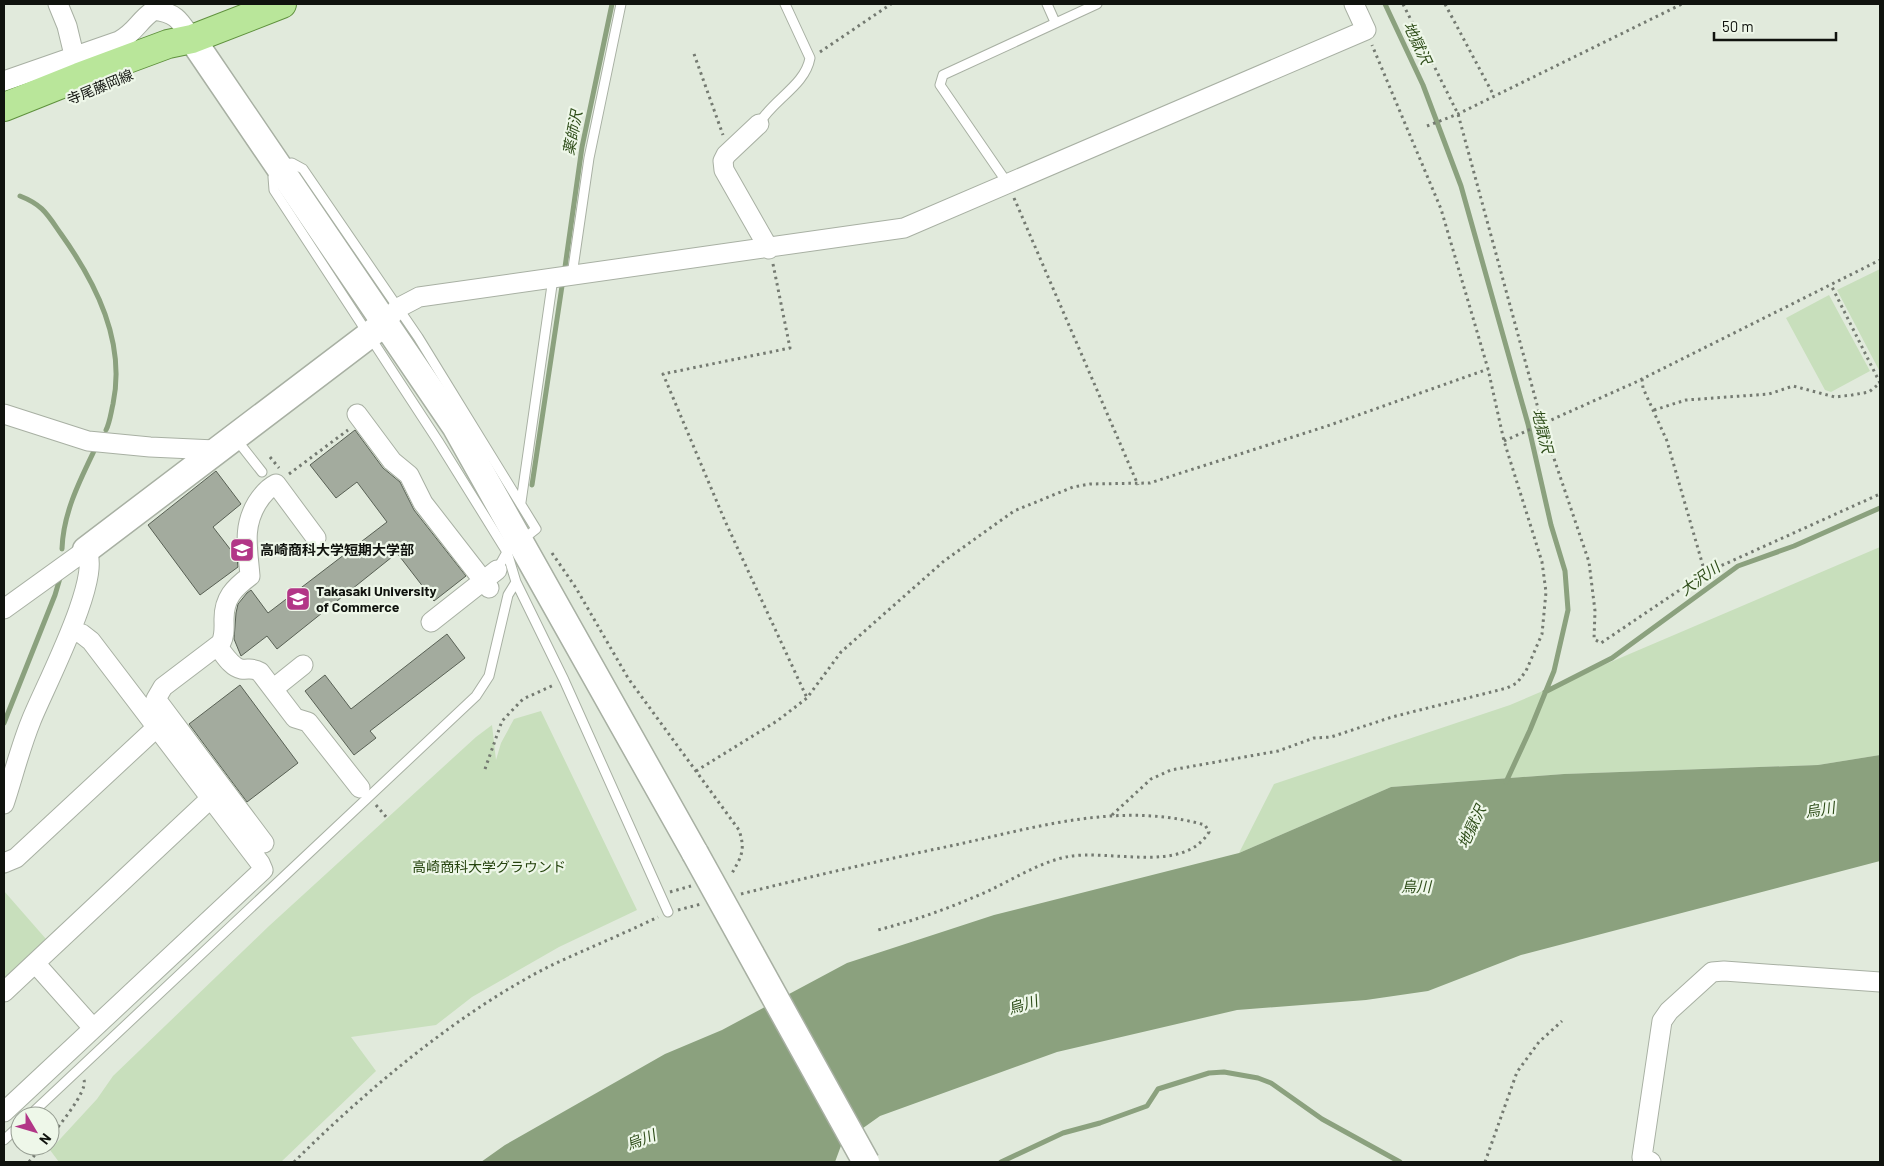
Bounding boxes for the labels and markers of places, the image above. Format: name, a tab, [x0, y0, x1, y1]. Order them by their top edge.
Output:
school or university icon: 高崎商科大学短期大学部	[229, 537, 255, 563]
place label: 高崎商科大学短期大学部	[260, 541, 414, 558]
place label: Takasaki University of Commerce	[316, 582, 437, 615]
school or university icon: Takasaki University of Commerce	[285, 586, 311, 612]

